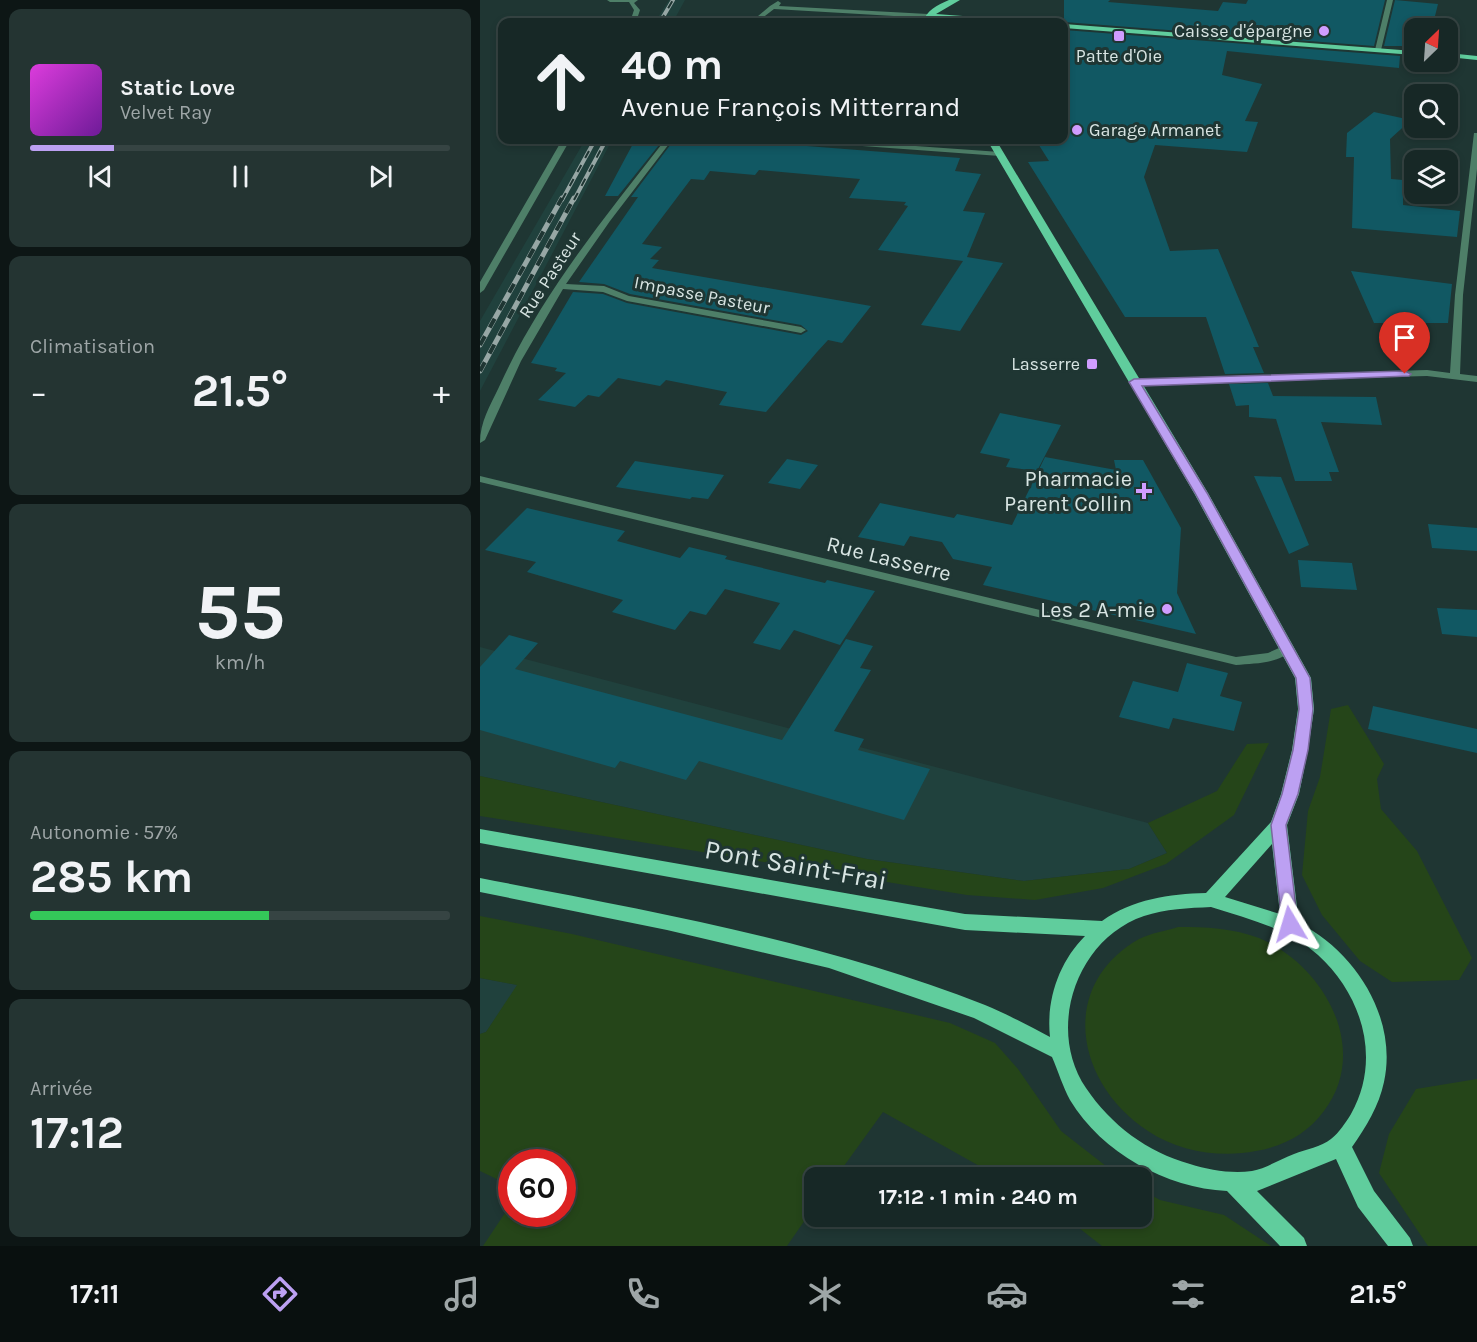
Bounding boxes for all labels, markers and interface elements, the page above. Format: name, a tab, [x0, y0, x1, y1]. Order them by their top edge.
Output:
north arrow	[1404, 18, 1458, 72]
map controls	[1404, 18, 1458, 204]
place label: Caisse d'épargne	[1174, 20, 1312, 42]
marker: Caisse d'épargne	[1317, 24, 1331, 38]
marker: Patte d'Oie	[1112, 29, 1126, 43]
text: 40 m	[621, 40, 723, 90]
icon: ahead	[522, 42, 600, 120]
place label: Patte d'Oie	[1076, 45, 1162, 67]
text: Static Love	[120, 75, 235, 101]
button: search	[1404, 84, 1458, 138]
text: Avenue François Mitterrand	[621, 91, 960, 123]
text: Velvet Ray	[120, 101, 212, 124]
place label: Garage Armanet	[1089, 119, 1221, 141]
marker: Garage Armanet	[1070, 123, 1084, 137]
button: layers	[1404, 150, 1458, 204]
icon: previous	[84, 160, 117, 193]
icon: pause	[224, 160, 257, 193]
icon: next	[364, 160, 397, 193]
street label: Rue Pasteur	[514, 227, 586, 322]
street label: Impasse Pasteur	[632, 271, 772, 319]
pin	[1379, 312, 1430, 374]
icon: arrive	[1388, 321, 1421, 354]
text: Climatisation	[30, 335, 155, 358]
place label: Lasserre	[1011, 353, 1080, 375]
marker: Lasserre	[1085, 357, 1099, 371]
text: 21.5°	[192, 365, 288, 417]
text: −	[30, 373, 47, 411]
text: +	[433, 373, 450, 411]
place label: Pharmacie Parent Collin	[1004, 466, 1132, 517]
marker: Pharmacie Parent Collin	[1137, 484, 1151, 498]
street label: Rue Lasserre	[824, 531, 954, 587]
text: 55	[195, 566, 285, 658]
place label: Les 2 A-mie	[1040, 597, 1155, 623]
marker: Les 2 A-mie	[1160, 602, 1174, 616]
text: km/h	[215, 651, 265, 674]
text: Autonomie · 57%	[30, 821, 178, 844]
street label: Pont Saint-Frai	[702, 833, 890, 897]
text: 285 km	[30, 851, 193, 903]
position arrow	[1258, 892, 1322, 956]
text: Arrivée	[30, 1077, 93, 1100]
text: 17:12	[30, 1107, 124, 1159]
speed limit sign: 60	[498, 1149, 576, 1227]
text: 17:12 · 1 min · 240 m	[878, 1184, 1078, 1210]
icon: directions	[259, 1273, 301, 1315]
icon: music	[441, 1273, 483, 1315]
icon: phone	[622, 1273, 664, 1315]
icon: climate	[804, 1273, 846, 1315]
icon: car	[986, 1273, 1028, 1315]
icon: filters	[1167, 1273, 1209, 1315]
text: 17:11	[70, 1278, 119, 1310]
text: 21.5°	[1349, 1278, 1407, 1310]

